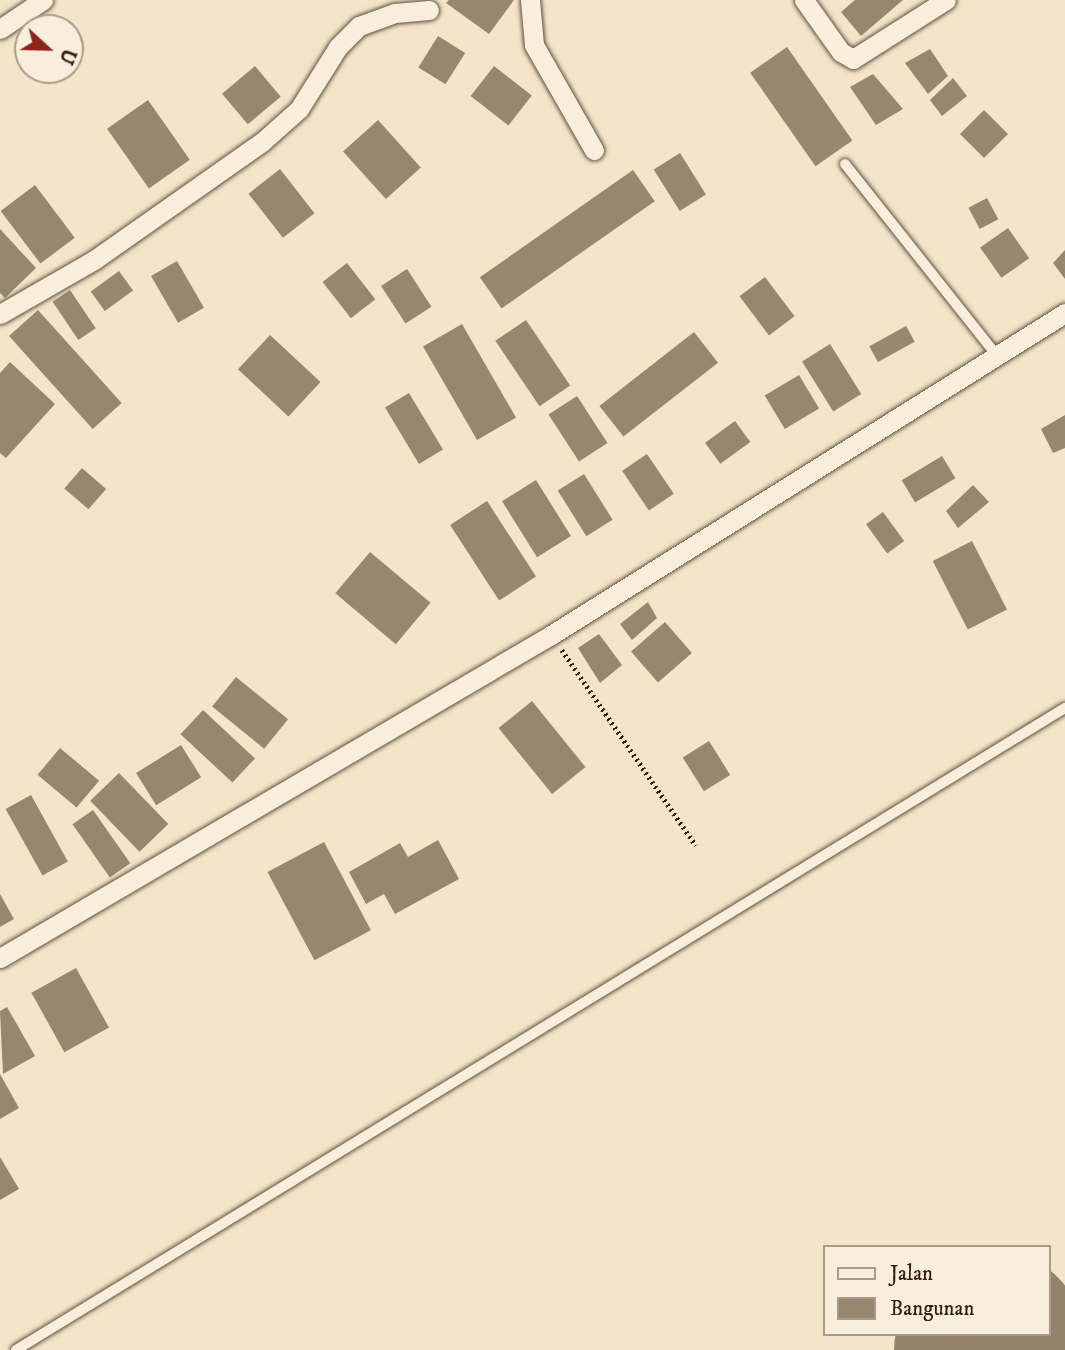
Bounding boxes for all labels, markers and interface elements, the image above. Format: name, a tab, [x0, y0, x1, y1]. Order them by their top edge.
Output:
north arrow	[14, 14, 84, 84]
text: U	[54, 45, 80, 67]
legend	[824, 1245, 1051, 1336]
text: Jalan	[890, 1261, 933, 1287]
text: Bangunan	[890, 1296, 974, 1322]

